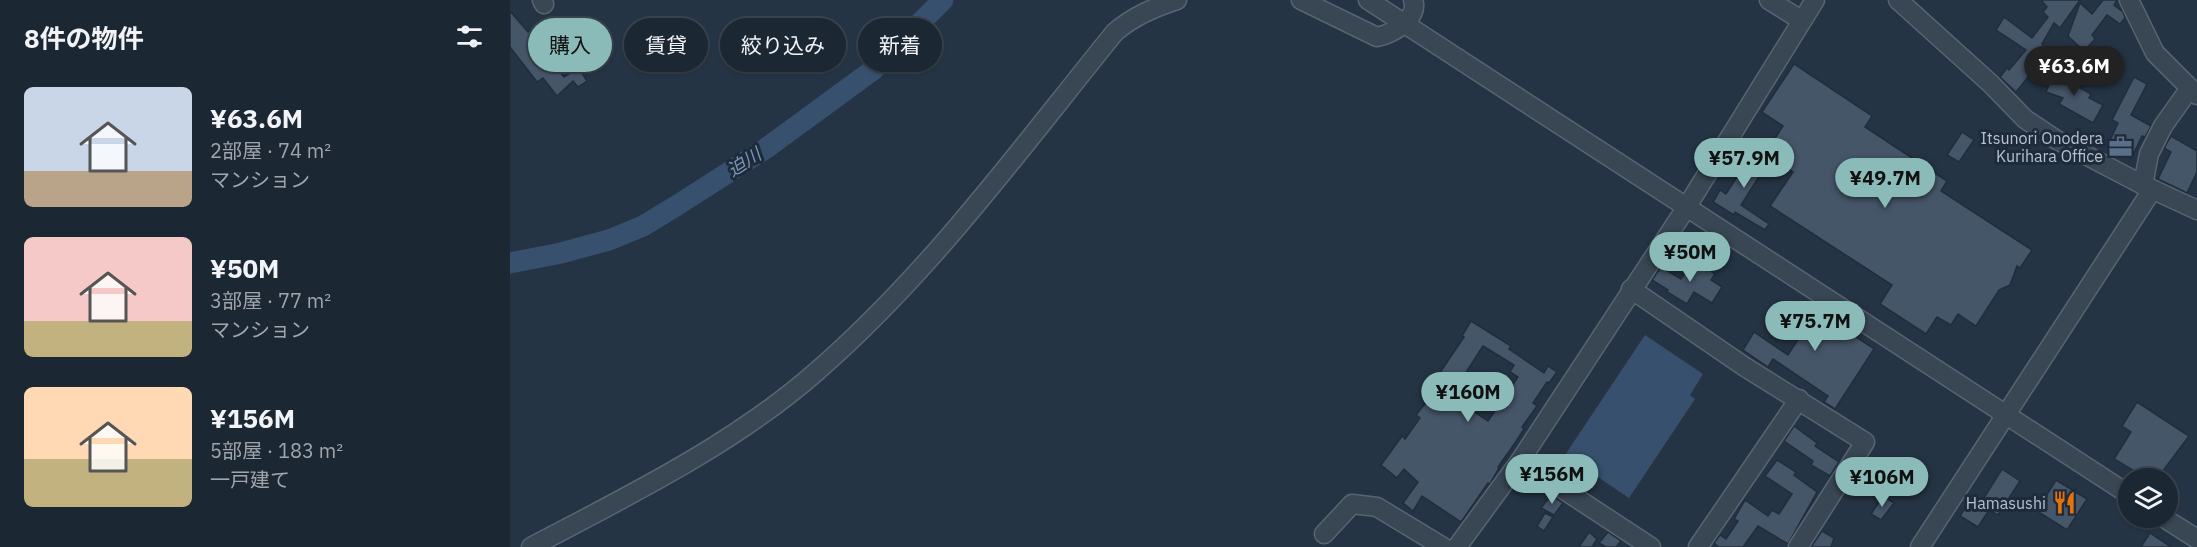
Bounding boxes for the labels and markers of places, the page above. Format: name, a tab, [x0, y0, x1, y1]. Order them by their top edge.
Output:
pin: ¥63.6M	[2025, 46, 2123, 97]
place label: Itsunori Onodera Kurihara Office	[1981, 128, 2103, 166]
office icon: Itsunori Onodera Kurihara Office	[2108, 134, 2134, 160]
pin: ¥57.9M	[1695, 138, 1793, 189]
pin: ¥49.7M	[1836, 158, 1934, 209]
pin: ¥50M	[1654, 232, 1726, 283]
pin: ¥75.7M	[1766, 301, 1864, 352]
pin: ¥160M	[1426, 372, 1510, 423]
pin: ¥156M	[1510, 454, 1594, 505]
pin: ¥106M	[1840, 457, 1924, 508]
restaurant icon: Hamasushi	[2051, 490, 2077, 516]
place label: Hamasushi	[1966, 493, 2046, 513]

